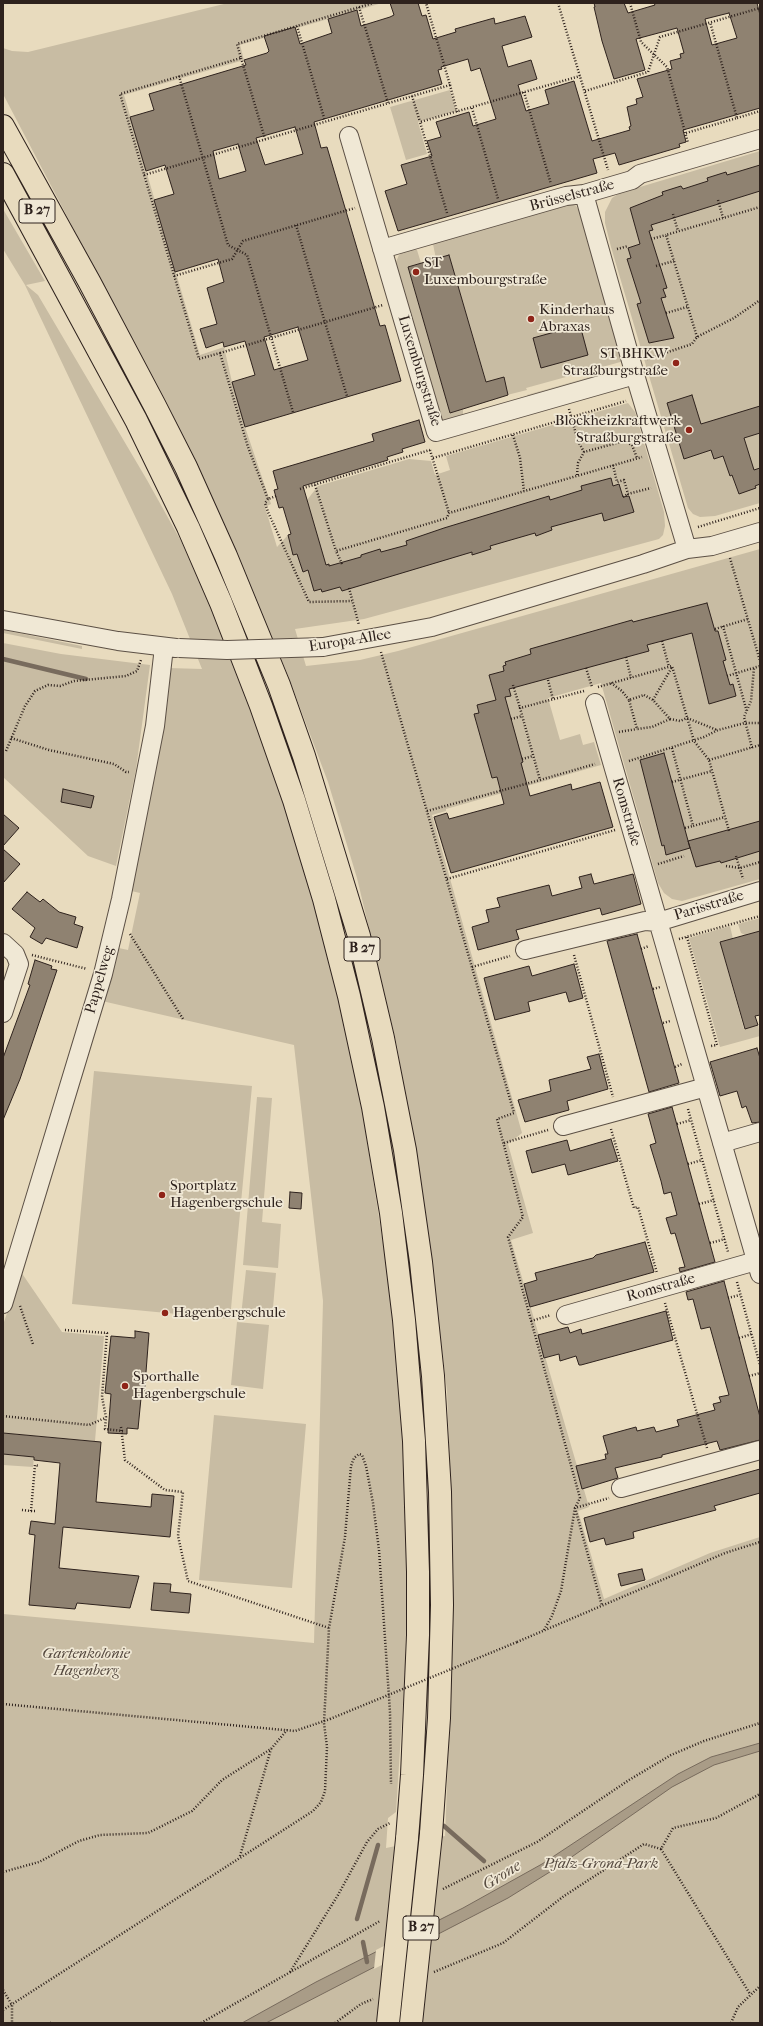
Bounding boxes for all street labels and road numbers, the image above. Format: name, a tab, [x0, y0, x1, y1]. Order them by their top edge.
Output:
street label: Brüsselstraße	[528, 176, 616, 216]
road number: B 27	[19, 199, 55, 223]
street label: Luxemburgstraße	[394, 313, 444, 429]
street label: Europa-Allee	[307, 626, 393, 656]
street label: Romstraße	[608, 776, 644, 848]
street label: Parisstraße	[672, 887, 746, 925]
road number: B 27	[344, 937, 380, 961]
street label: Pappelweg	[82, 944, 118, 1016]
street label: Romstraße	[625, 1270, 697, 1306]
road number: B 27	[403, 1916, 439, 1940]

